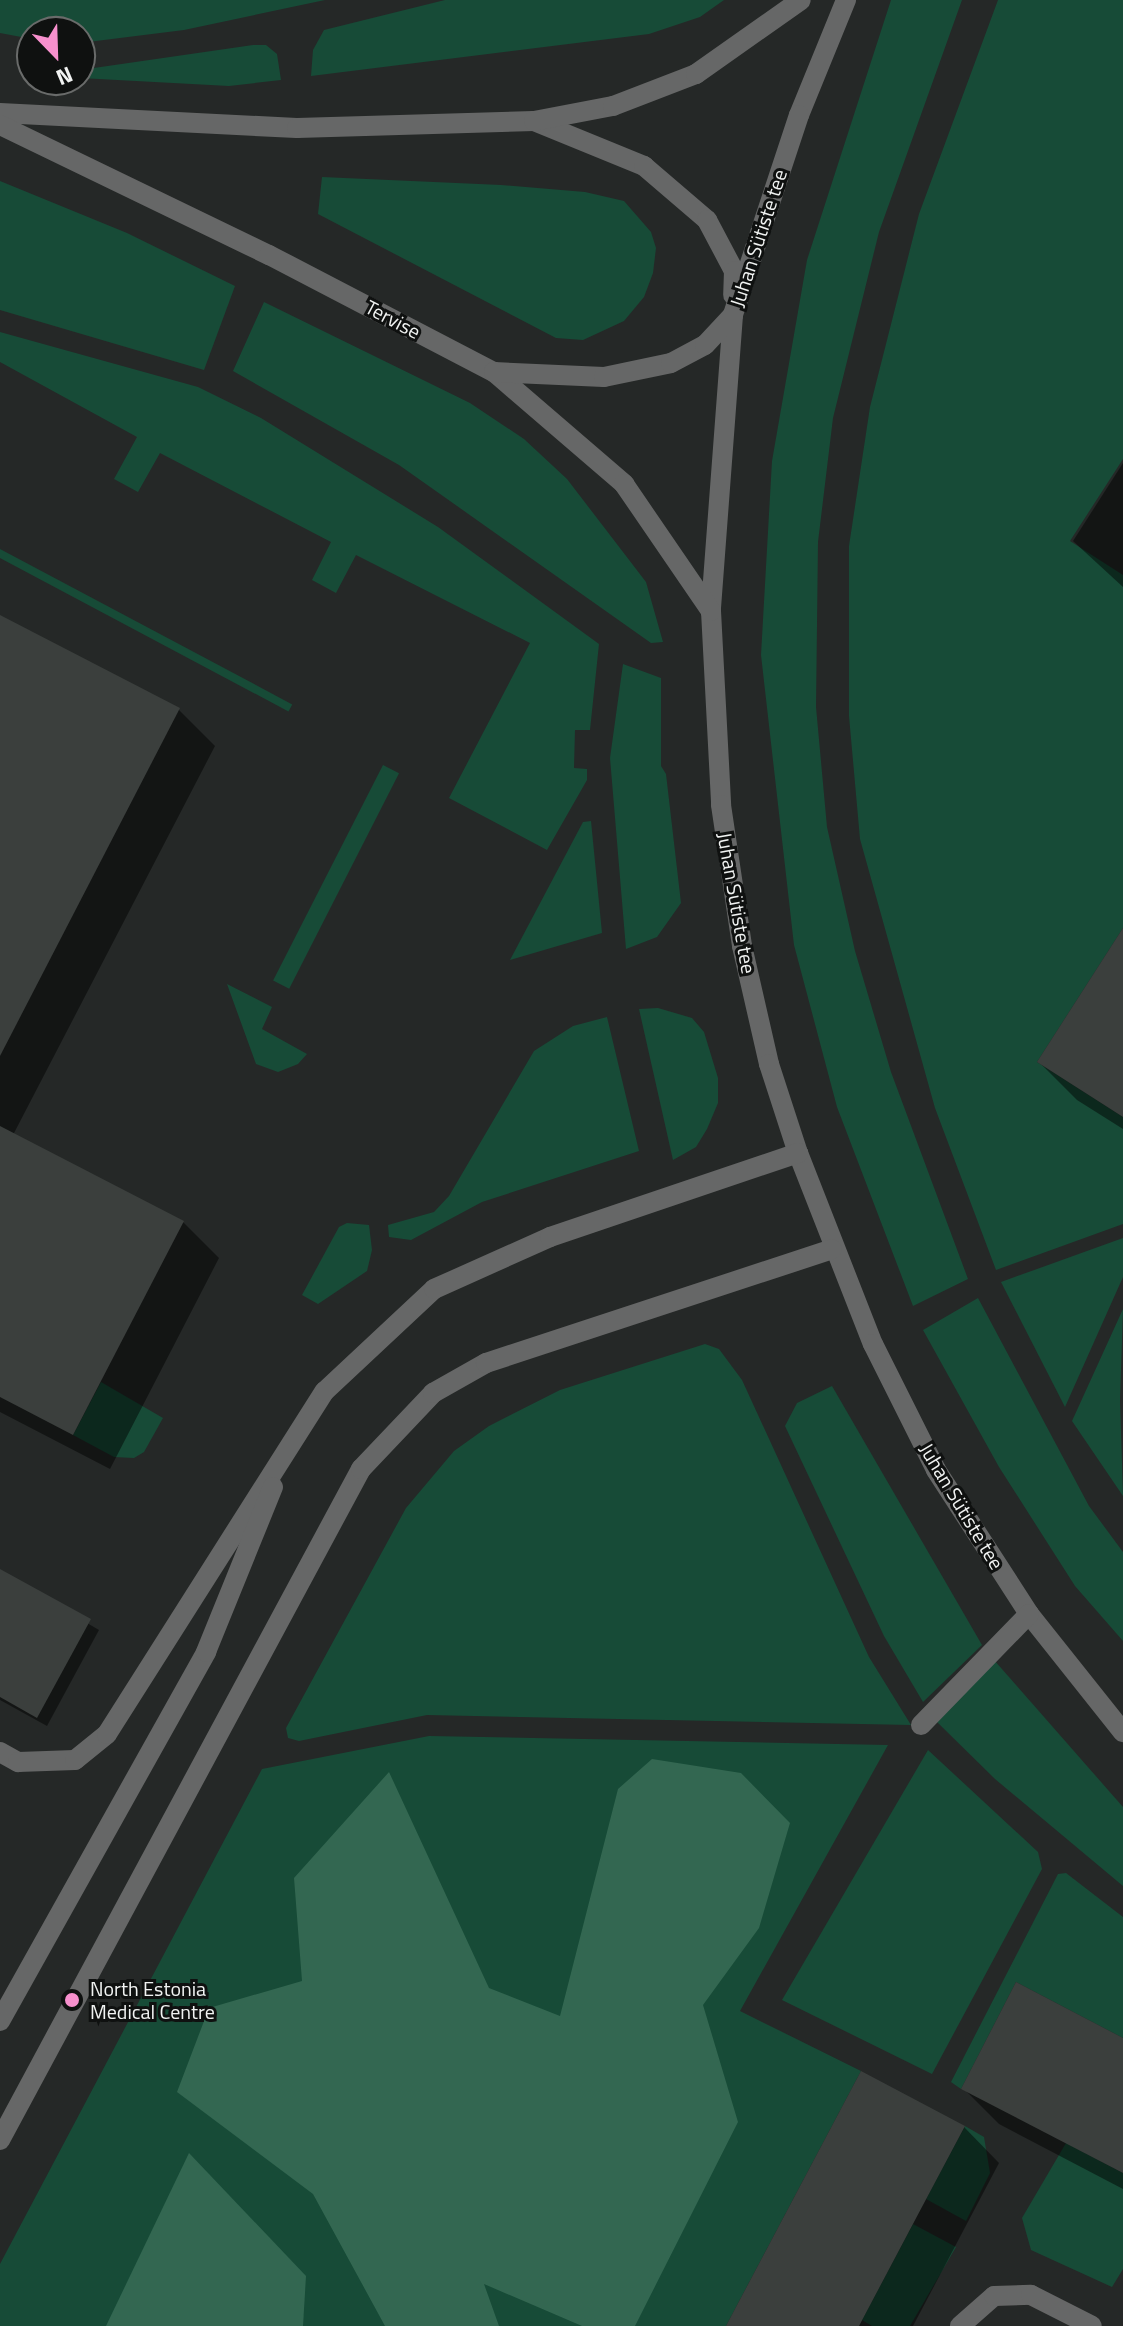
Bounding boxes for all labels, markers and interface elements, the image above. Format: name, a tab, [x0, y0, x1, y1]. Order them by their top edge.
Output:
north arrow	[16, 16, 96, 96]
text: N	[51, 58, 78, 95]
street label: Juhan Sütiste tee	[724, 166, 792, 310]
street label: Tervise	[361, 295, 425, 343]
street label: Juhan Sütiste tee	[713, 830, 761, 976]
street label: Juhan Sütiste tee	[915, 1438, 1009, 1574]
place label: North Estonia Medical Centre	[90, 1976, 215, 2023]
marker: North Estonia Medical Centre	[61, 1989, 83, 2011]

